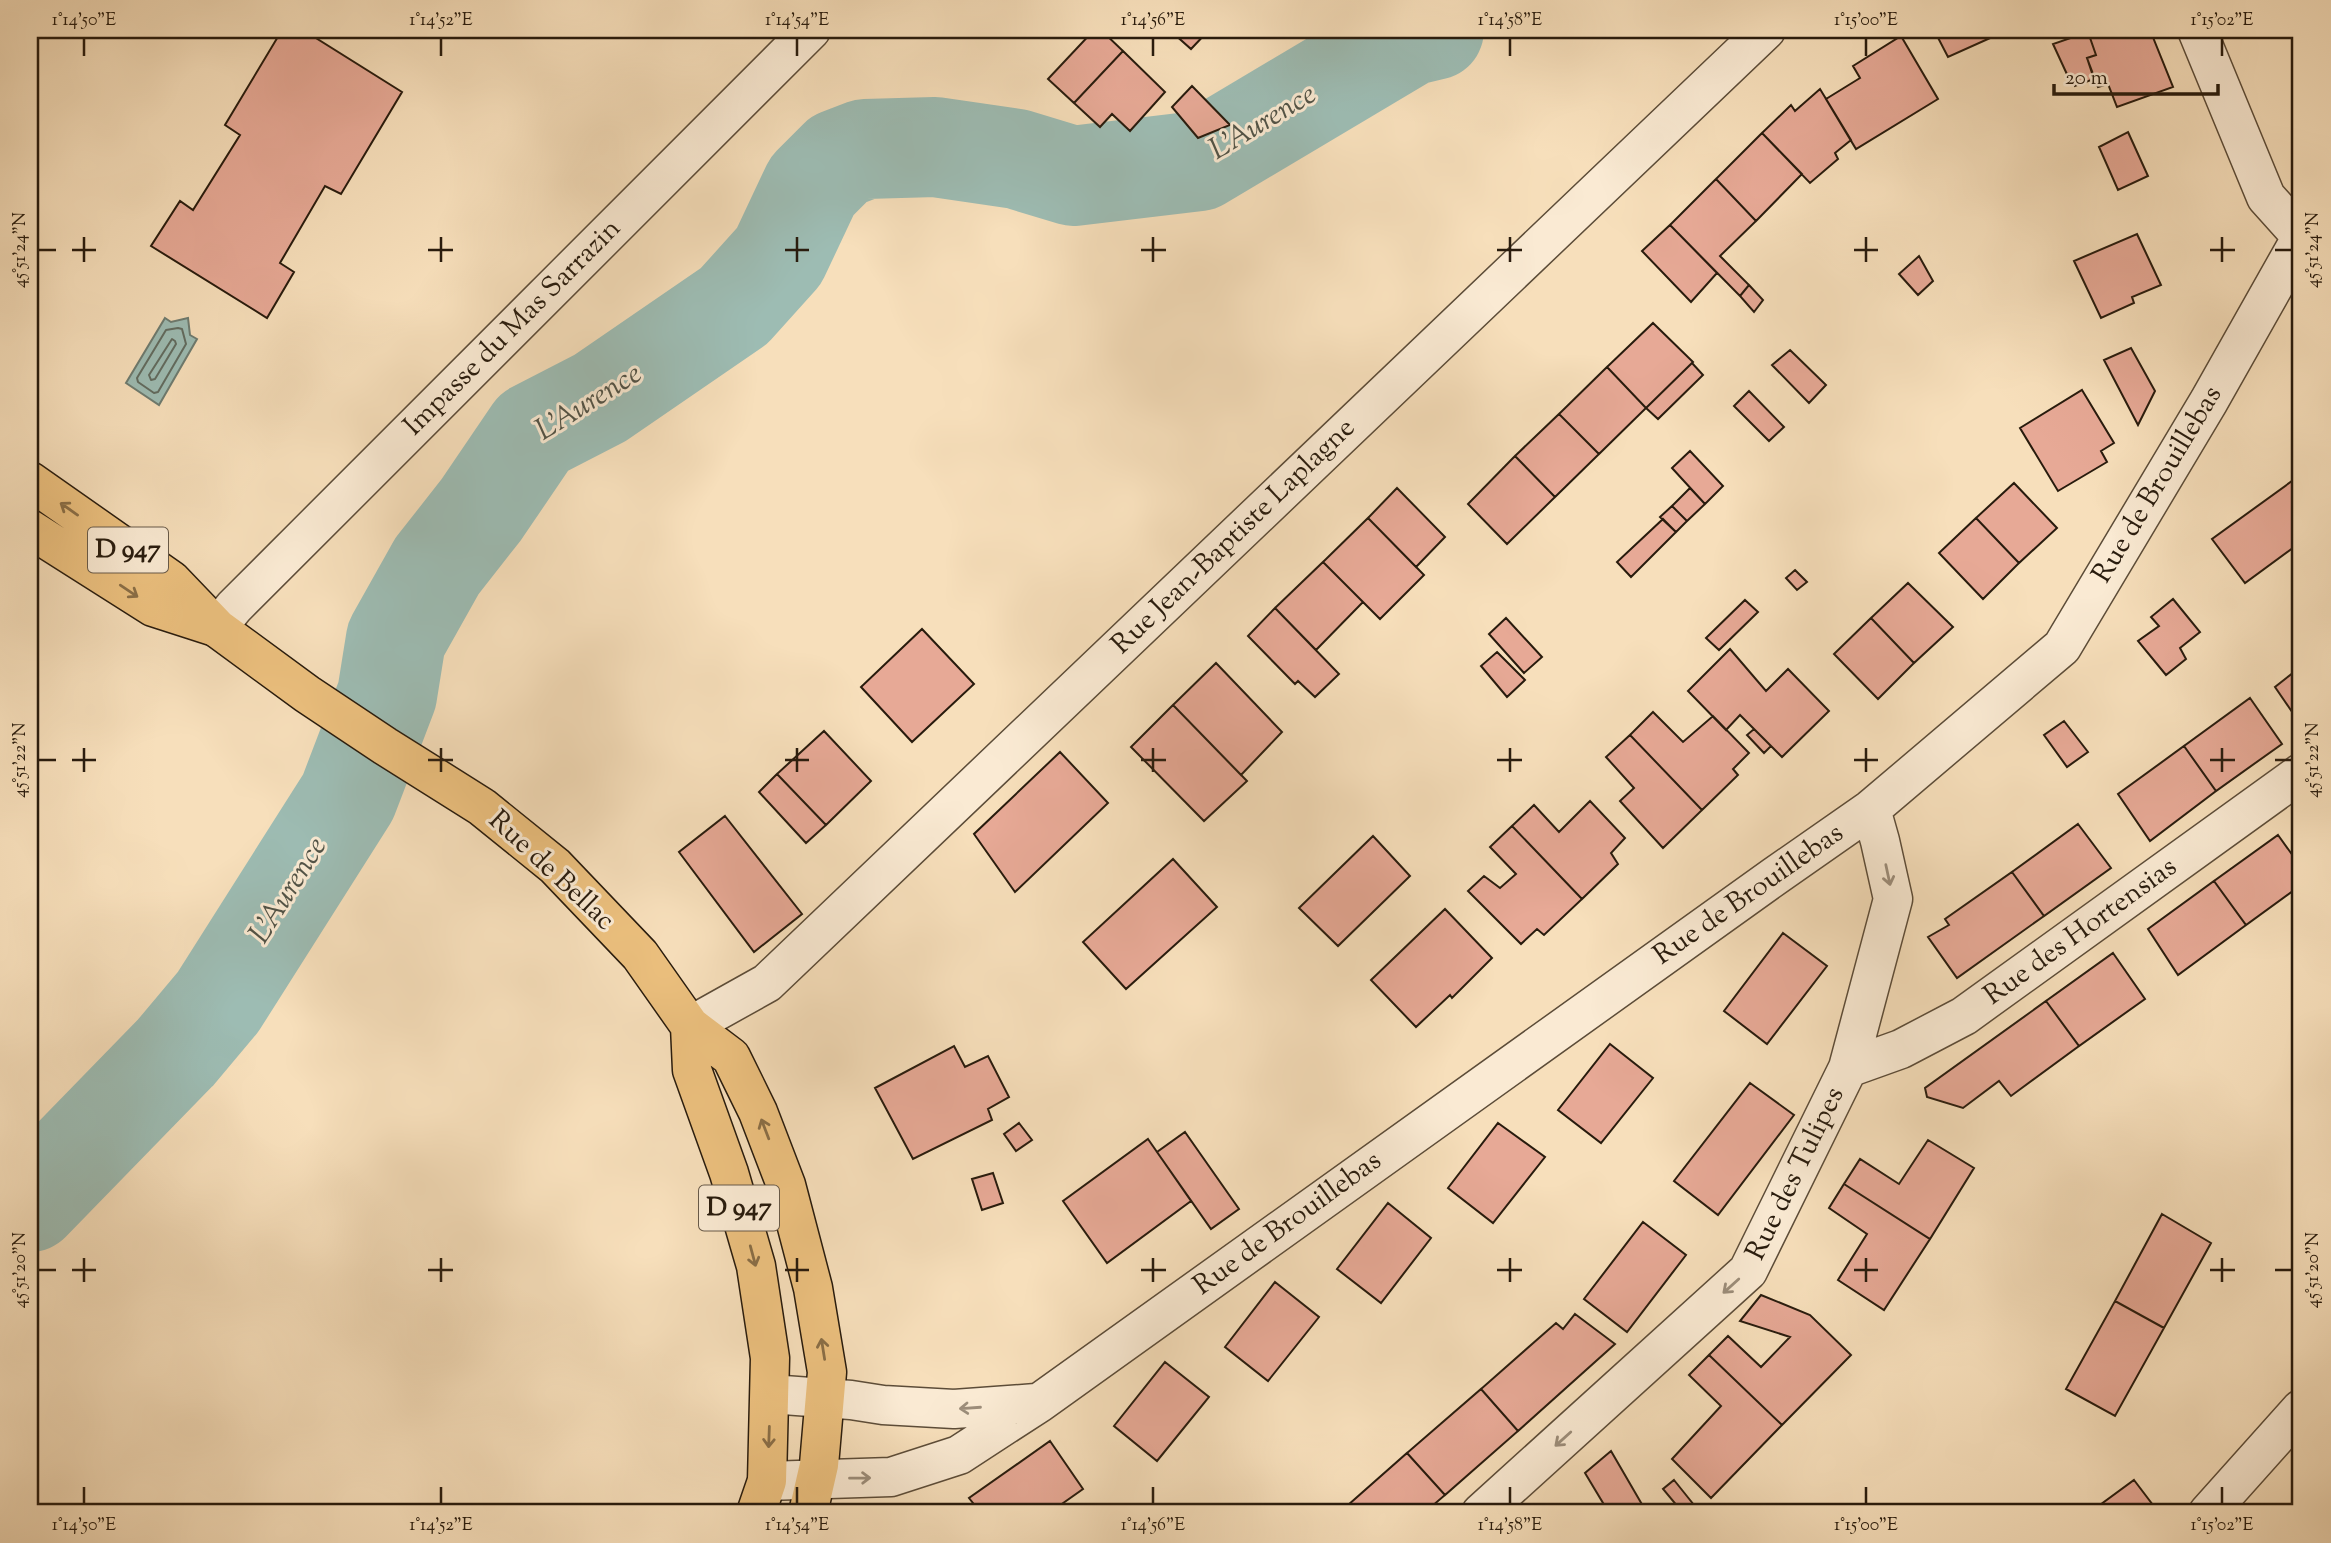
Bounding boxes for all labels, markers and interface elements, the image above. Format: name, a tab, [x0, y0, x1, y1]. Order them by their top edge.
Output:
text: 1°14'50"E	[52, 8, 116, 34]
text: 1°14'52"E	[409, 8, 473, 34]
text: 1°14'54"E	[765, 8, 829, 34]
text: 1°14'56"E	[1121, 8, 1185, 34]
text: 1°14'58"E	[1478, 8, 1542, 34]
text: 1°15'00"E	[1834, 8, 1898, 34]
text: 1°15'02"E	[2191, 8, 2254, 34]
scale bar	[2054, 52, 2219, 96]
text: 20 m	[2065, 64, 2108, 94]
water label: L'Aurence	[1201, 74, 1325, 172]
street label: Impasse du Mas Sarrazin	[395, 210, 631, 446]
text: 45°51'24"N	[8, 212, 34, 288]
text: 45°51'24"N	[2301, 212, 2327, 288]
water label: L'Aurence	[527, 353, 651, 453]
street label: Rue de Brouillebas	[2083, 379, 2233, 591]
street label: Rue Jean-Baptiste Laplagne	[1103, 410, 1365, 664]
one-way arrow	[60, 502, 79, 516]
road number: D 947	[88, 528, 168, 572]
one-way arrow	[119, 584, 138, 598]
text: 45°51'22"N	[8, 722, 34, 798]
text: 45°51'22"N	[2301, 722, 2327, 798]
street label: Rue de Bellac	[479, 802, 623, 940]
street label: Rue de Brouillebas	[1646, 814, 1852, 976]
water label: L'Aurence	[239, 829, 339, 953]
street label: Rue des Hortensias	[1976, 848, 2186, 1016]
one-way arrow	[1881, 863, 1895, 886]
street label: Rue des Tulipes	[1737, 1080, 1855, 1268]
one-way arrow	[758, 1119, 770, 1141]
street label: Rue de Brouillebas	[1186, 1142, 1390, 1306]
road number: D 947	[699, 1186, 779, 1231]
text: 45°51'20"N	[8, 1232, 34, 1308]
text: 45°51'20"N	[2301, 1232, 2327, 1308]
one-way arrow	[747, 1244, 760, 1267]
one-way arrow	[1723, 1278, 1740, 1295]
one-way arrow	[816, 1338, 829, 1361]
one-way arrow	[960, 1402, 982, 1415]
one-way arrow	[762, 1426, 775, 1449]
one-way arrow	[1554, 1431, 1572, 1447]
one-way arrow	[848, 1471, 871, 1484]
text: 1°14'50"E	[52, 1513, 116, 1539]
text: 1°14'52"E	[409, 1513, 473, 1539]
text: 1°14'54"E	[765, 1513, 829, 1539]
text: 1°14'56"E	[1121, 1513, 1185, 1539]
text: 1°14'58"E	[1478, 1513, 1542, 1539]
text: 1°15'00"E	[1834, 1513, 1898, 1539]
text: 1°15'02"E	[2191, 1513, 2254, 1539]

